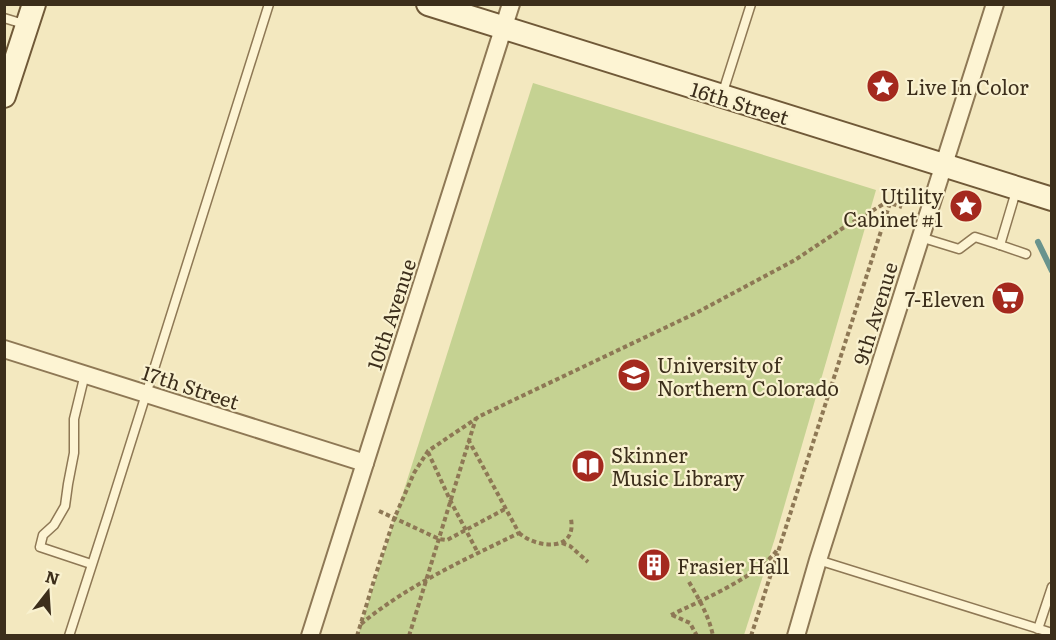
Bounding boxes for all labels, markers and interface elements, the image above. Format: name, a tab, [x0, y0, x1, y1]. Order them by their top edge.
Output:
place icon: Live In Color	[865, 68, 901, 104]
place label: Live In Color	[906, 71, 1029, 101]
street label: 16th Street	[687, 73, 793, 131]
place label: Utility Cabinet #1	[843, 180, 943, 233]
place icon: Utility Cabinet #1	[948, 188, 984, 224]
street label: 10th Avenue	[358, 255, 422, 373]
street label: 9th Avenue	[844, 258, 904, 368]
supermarket icon: 7-Eleven	[990, 280, 1026, 316]
place label: 7-Eleven	[905, 283, 985, 313]
place label: University of Northern Colorado	[657, 349, 839, 402]
street label: 17th Street	[139, 356, 243, 416]
school or university icon: University of Northern Colorado	[616, 357, 652, 393]
place label: Skinner Music Library	[611, 439, 745, 492]
library icon: Skinner Music Library	[570, 448, 606, 484]
building icon: Frasier Hall	[636, 547, 672, 583]
place label: Frasier Hall	[677, 550, 790, 580]
north arrow	[18, 562, 78, 622]
text: N	[43, 563, 63, 590]

